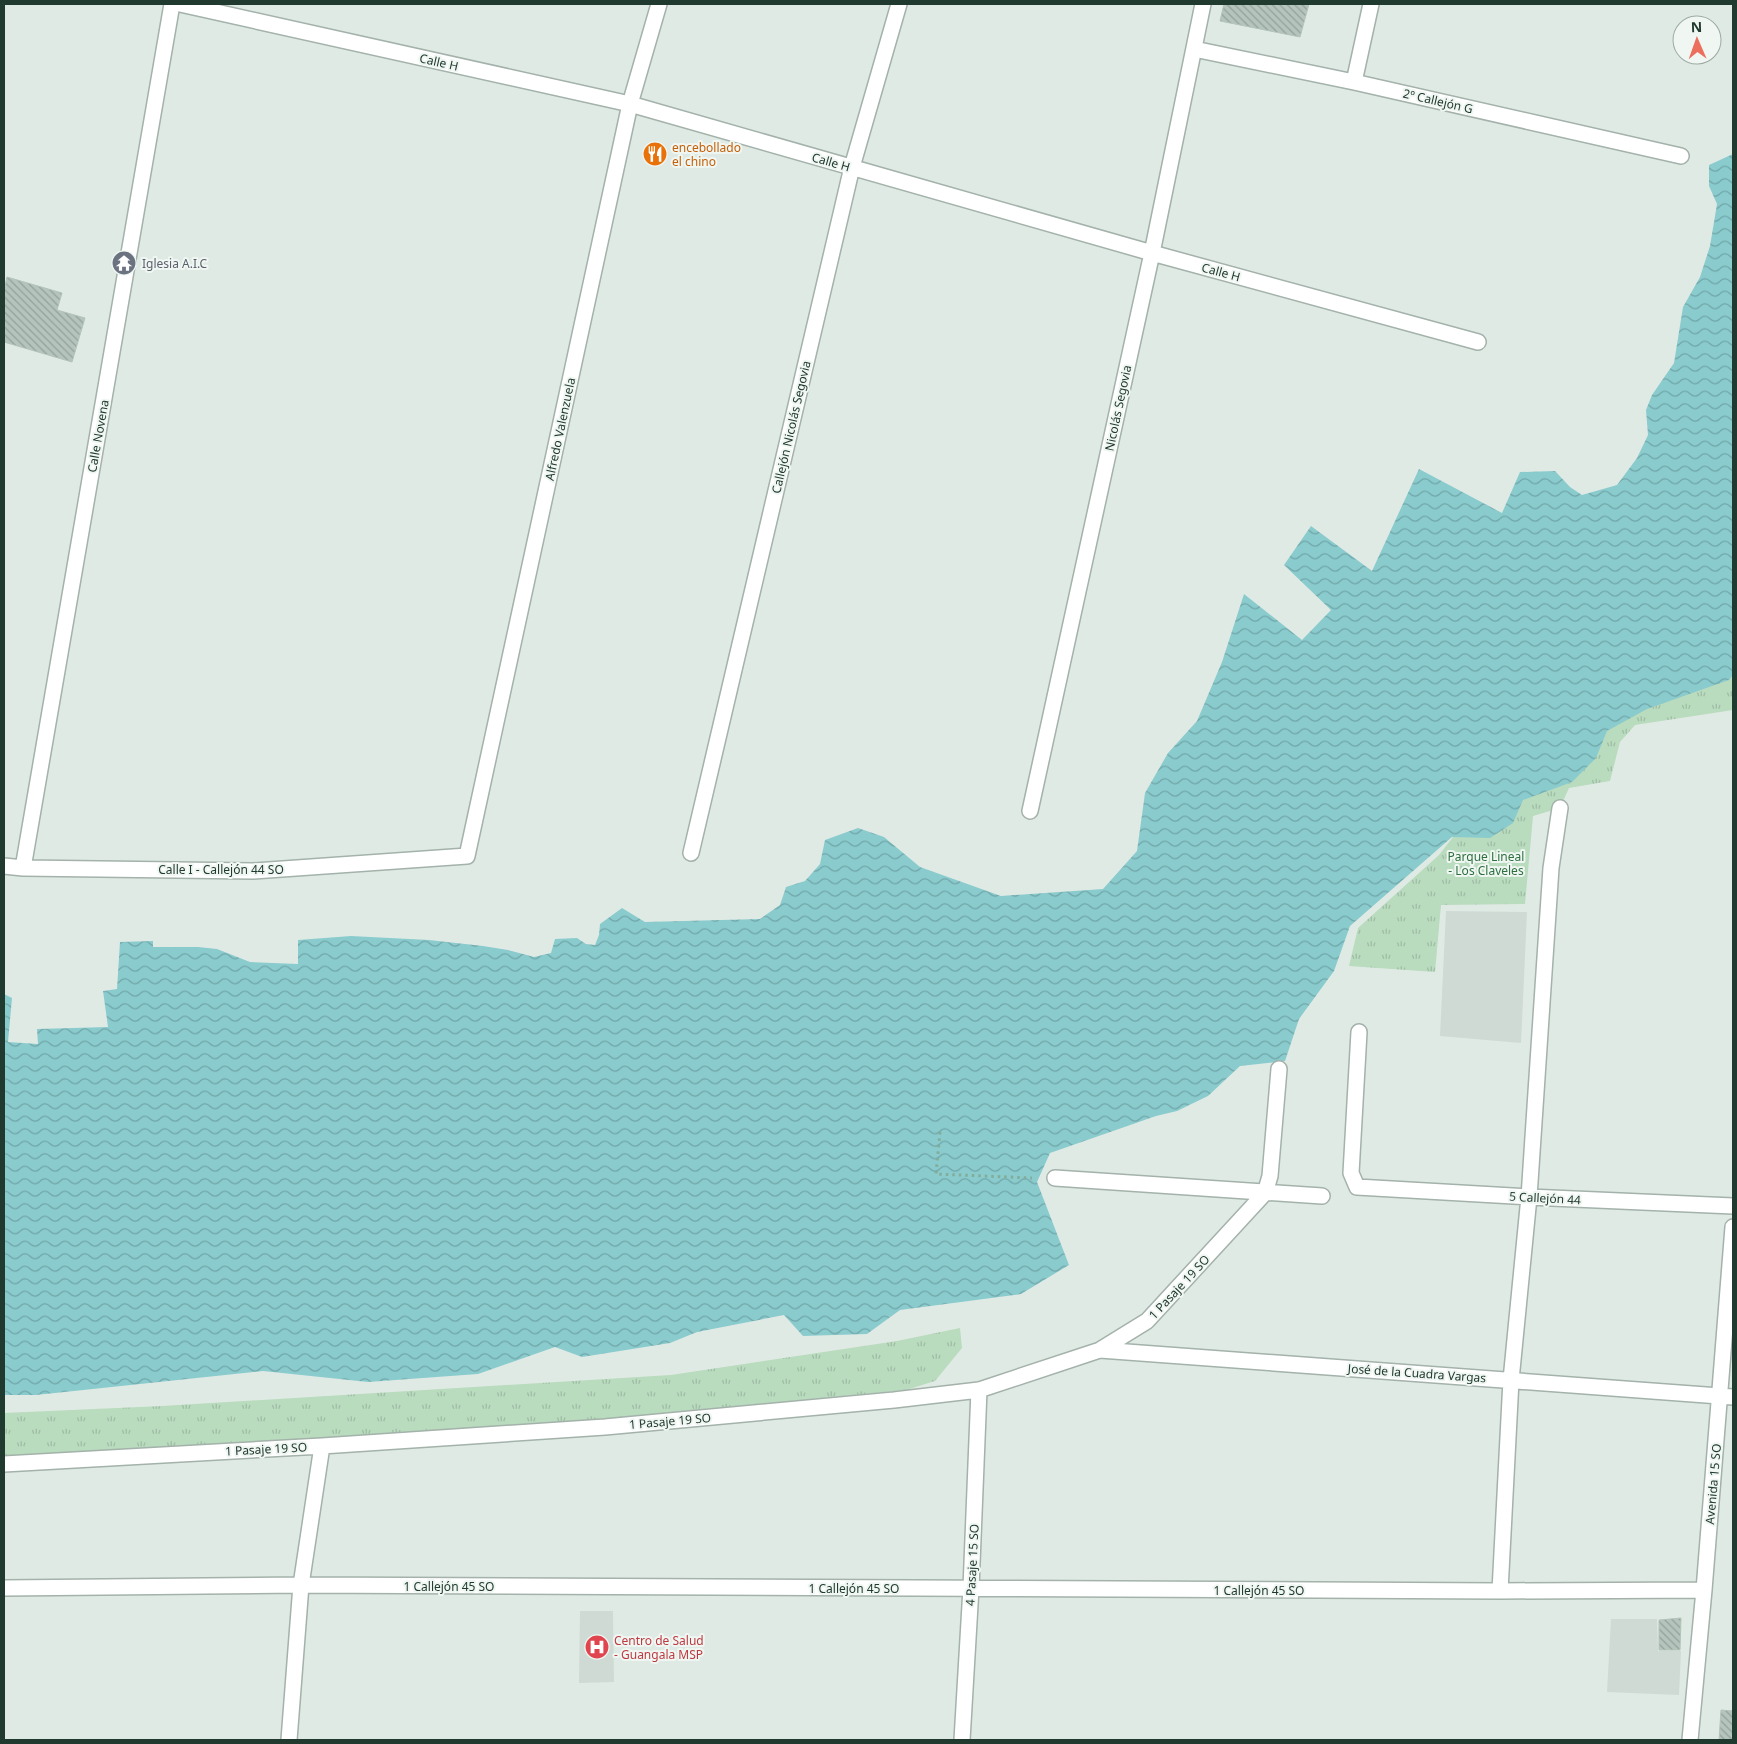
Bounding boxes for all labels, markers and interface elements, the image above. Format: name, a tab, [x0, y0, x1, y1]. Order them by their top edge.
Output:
north arrow	[1672, 15, 1722, 65]
text: N	[1691, 17, 1703, 36]
street label: Calle H	[418, 49, 460, 75]
street label: 2º Callejón G	[1401, 85, 1475, 117]
place label: encebollado el chino	[672, 139, 741, 170]
restaurant icon: encebollado el chino	[642, 141, 668, 167]
street label: Calle H	[810, 148, 852, 176]
temple icon: Iglesia A.I.C	[111, 250, 137, 276]
place label: Iglesia A.I.C	[142, 255, 208, 272]
street label: Calle H	[1200, 259, 1242, 285]
street label: Callejón Nicolás Segovia	[767, 359, 815, 495]
street label: Nicolás Segovia	[1101, 363, 1135, 453]
street label: Alfredo Valenzuela	[541, 376, 579, 482]
street label: Calle Novena	[83, 398, 113, 474]
park label: Parque Lineal - Los Claveles	[1448, 848, 1524, 879]
street label: Calle I - Callejón 44 SO	[158, 861, 284, 878]
street label: 5 Callejón 44	[1509, 1188, 1581, 1208]
street label: 1 Pasaje 19 SO	[1145, 1251, 1213, 1323]
street label: José de la Cuadra Vargas	[1346, 1360, 1487, 1386]
street label: 1 Pasaje 19 SO	[628, 1409, 712, 1433]
street label: 1 Pasaje 19 SO	[224, 1438, 308, 1460]
street label: Avenida 15 SO	[1701, 1443, 1725, 1525]
street label: 4 Pasaje 15 SO	[961, 1523, 983, 1607]
street label: 1 Callejón 45 SO	[404, 1578, 494, 1595]
street label: 1 Callejón 45 SO	[809, 1580, 899, 1597]
street label: 1 Callejón 45 SO	[1214, 1582, 1304, 1599]
place label: Centro de Salud - Guangala MSP	[614, 1632, 704, 1663]
hospital icon: Centro de Salud - Guangala MSP	[584, 1634, 610, 1660]

